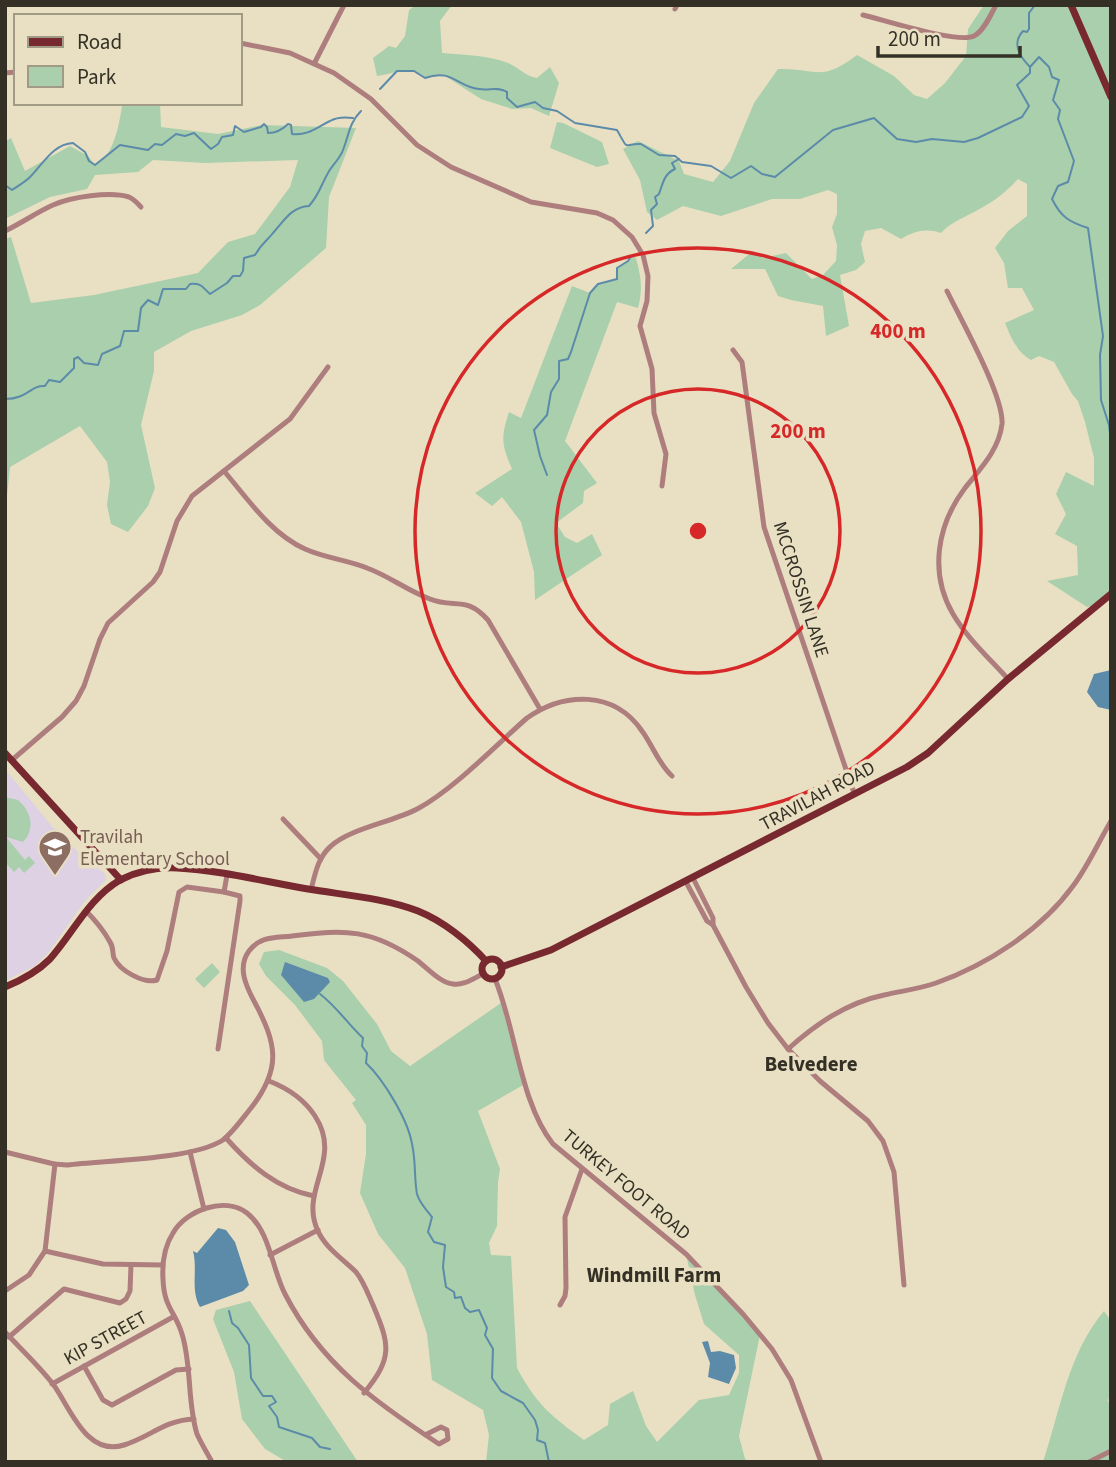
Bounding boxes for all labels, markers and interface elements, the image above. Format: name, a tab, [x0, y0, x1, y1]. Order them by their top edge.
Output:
legend	[14, 14, 242, 105]
scale bar	[878, 14, 1020, 58]
text: 200 m	[888, 24, 941, 54]
text: Road	[77, 27, 122, 57]
text: Park	[77, 62, 117, 92]
text: 400 m	[870, 316, 926, 346]
text: 200 m	[770, 416, 826, 446]
street label: MCCROSSIN LANE	[766, 518, 835, 661]
centre of rings	[686, 519, 710, 543]
street label: TRAVILAH ROAD	[755, 755, 880, 838]
place label: Travilah Elementary School	[80, 824, 230, 873]
school or university icon: Travilah Elementary School	[36, 828, 74, 877]
district label: Belvedere	[764, 1049, 858, 1079]
street label: TURKEY FOOT ROAD	[556, 1123, 696, 1247]
district label: Windmill Farm	[587, 1260, 721, 1290]
street label: KIP STREET	[59, 1304, 152, 1372]

